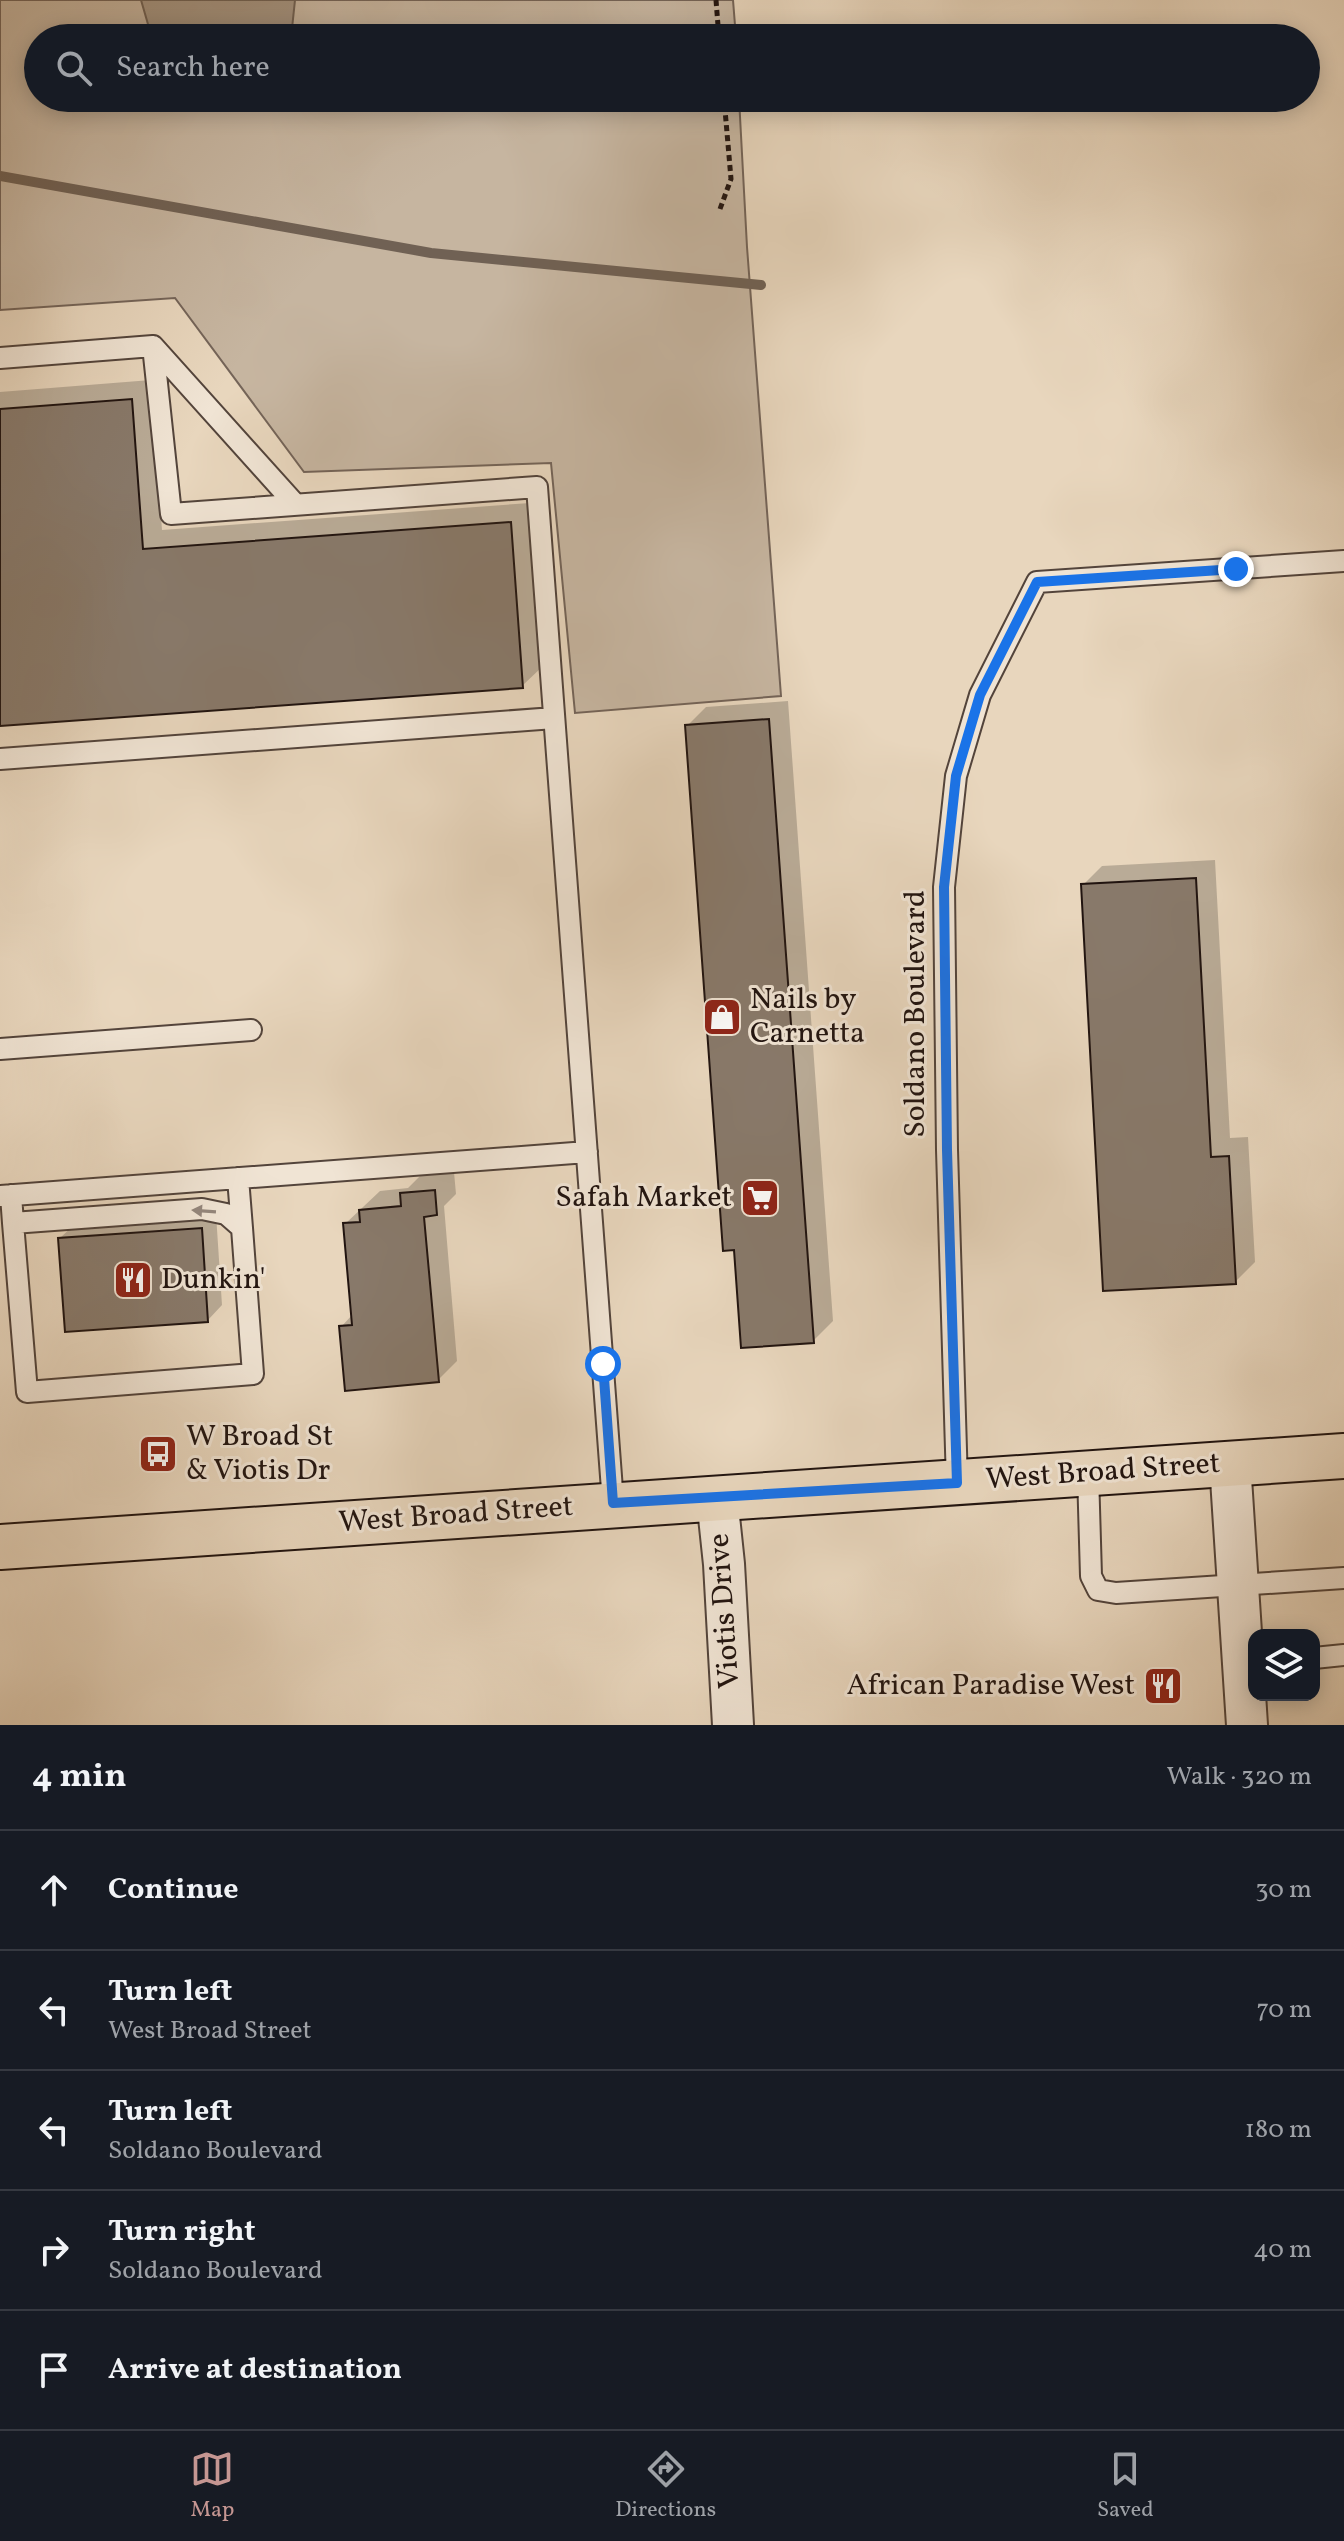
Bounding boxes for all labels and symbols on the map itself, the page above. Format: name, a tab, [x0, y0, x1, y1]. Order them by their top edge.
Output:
route end	[1218, 551, 1254, 587]
street label: Soldano Boulevard	[895, 890, 937, 1138]
place label: Nails by Carnetta	[750, 979, 865, 1055]
shop icon: Nails by Carnetta	[701, 996, 743, 1038]
place label: Safah Market	[555, 1177, 732, 1219]
supermarket icon: Safah Market	[739, 1177, 781, 1219]
one-way arrow	[191, 1204, 216, 1217]
restaurant icon: Dunkin'	[112, 1259, 154, 1301]
place label: Dunkin'	[161, 1259, 265, 1301]
route start	[585, 1346, 621, 1382]
place label: W Broad St & Viotis Dr	[186, 1416, 333, 1492]
bus stop icon: W Broad St & Viotis Dr	[137, 1433, 179, 1475]
street label: West Broad Street	[984, 1443, 1222, 1501]
street label: West Broad Street	[337, 1486, 575, 1544]
street label: Viotis Drive	[699, 1532, 751, 1690]
place label: African Paradise West	[846, 1665, 1135, 1707]
restaurant icon: African Paradise West	[1142, 1665, 1184, 1707]

